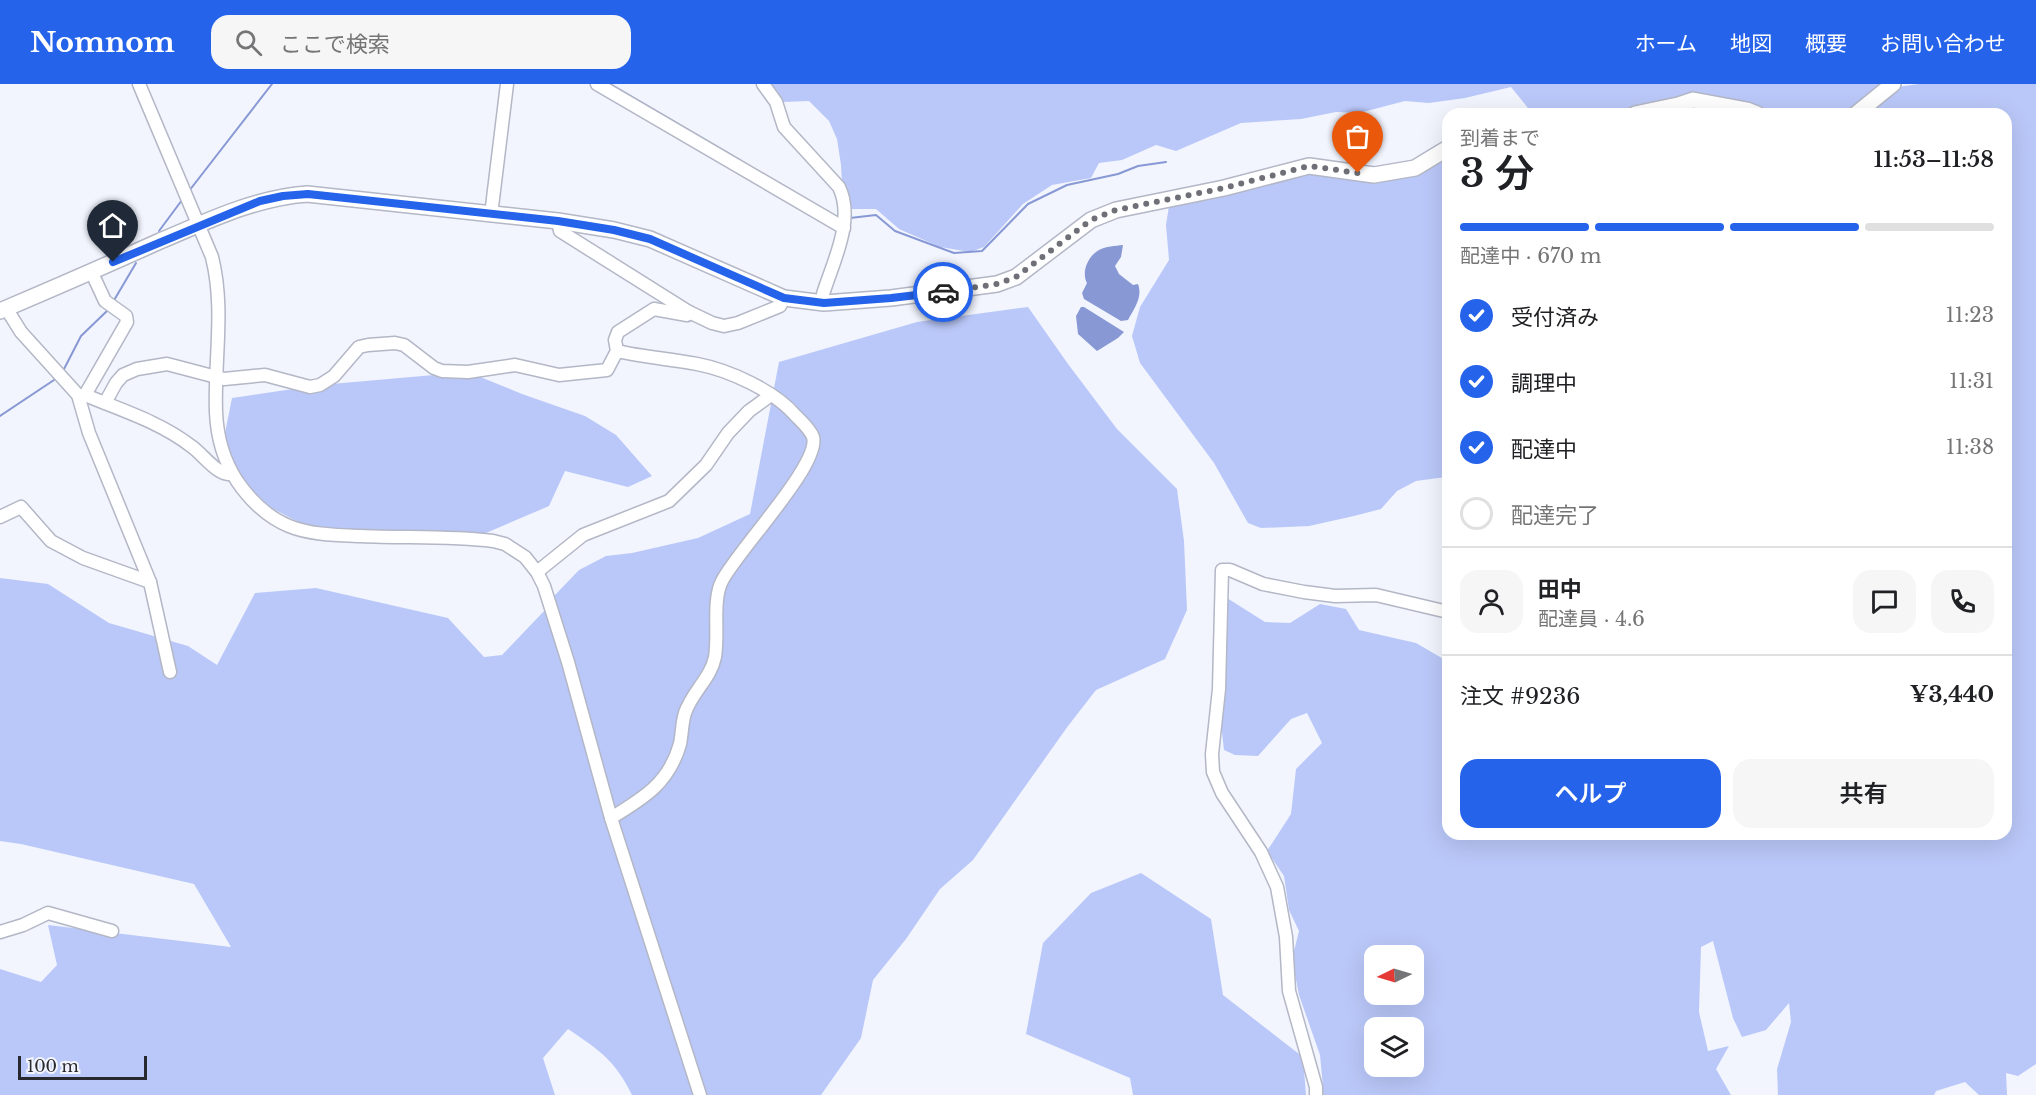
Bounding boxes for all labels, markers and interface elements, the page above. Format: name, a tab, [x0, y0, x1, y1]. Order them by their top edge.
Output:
search box	[211, 15, 631, 69]
text: Nomnom	[30, 25, 175, 60]
icon: search	[232, 26, 265, 59]
text: ここで検索	[280, 31, 390, 58]
text: ホーム	[1635, 31, 1697, 57]
text: 地図	[1730, 31, 1772, 57]
text: 概要	[1805, 31, 1847, 57]
text: お問い合わせ	[1880, 31, 2006, 57]
pin	[1332, 111, 1383, 173]
icon: bag	[1341, 120, 1374, 153]
text: 到着まで	[1460, 126, 1540, 150]
text: 11:53–11:58	[1873, 146, 1994, 173]
text: 3 分	[1460, 149, 1534, 198]
pin	[87, 200, 138, 262]
icon: home	[96, 209, 129, 242]
text: 配達中 · 670 m	[1460, 244, 1602, 268]
courier	[913, 262, 973, 322]
icon: car	[927, 276, 960, 309]
icon: check	[1460, 299, 1493, 332]
text: 11:23	[1946, 303, 1994, 327]
text: 受付済み	[1511, 304, 1599, 331]
icon: check	[1460, 365, 1493, 398]
text: 11:31	[1949, 369, 1994, 393]
text: 調理中	[1511, 370, 1577, 397]
icon: check	[1460, 431, 1493, 464]
text: 11:38	[1946, 435, 1994, 459]
text: 配達中	[1511, 436, 1577, 463]
text: 配達完了	[1511, 502, 1599, 529]
button: person	[1460, 570, 1523, 633]
button: chat	[1853, 570, 1916, 633]
button: phone	[1931, 570, 1994, 633]
text: 田中	[1538, 576, 1582, 603]
text: 配達員 · 4.6	[1538, 607, 1645, 631]
text: ¥3,440	[1910, 681, 1994, 708]
text: 注文 #9236	[1460, 683, 1580, 710]
button: ヘルプ	[1460, 759, 1721, 828]
button: 共有	[1733, 759, 1994, 828]
north arrow	[1364, 945, 1424, 1005]
map controls	[1364, 945, 1424, 1077]
button: layers	[1364, 1017, 1424, 1077]
scale bar	[18, 1053, 147, 1080]
text: 100 m	[27, 1056, 79, 1076]

